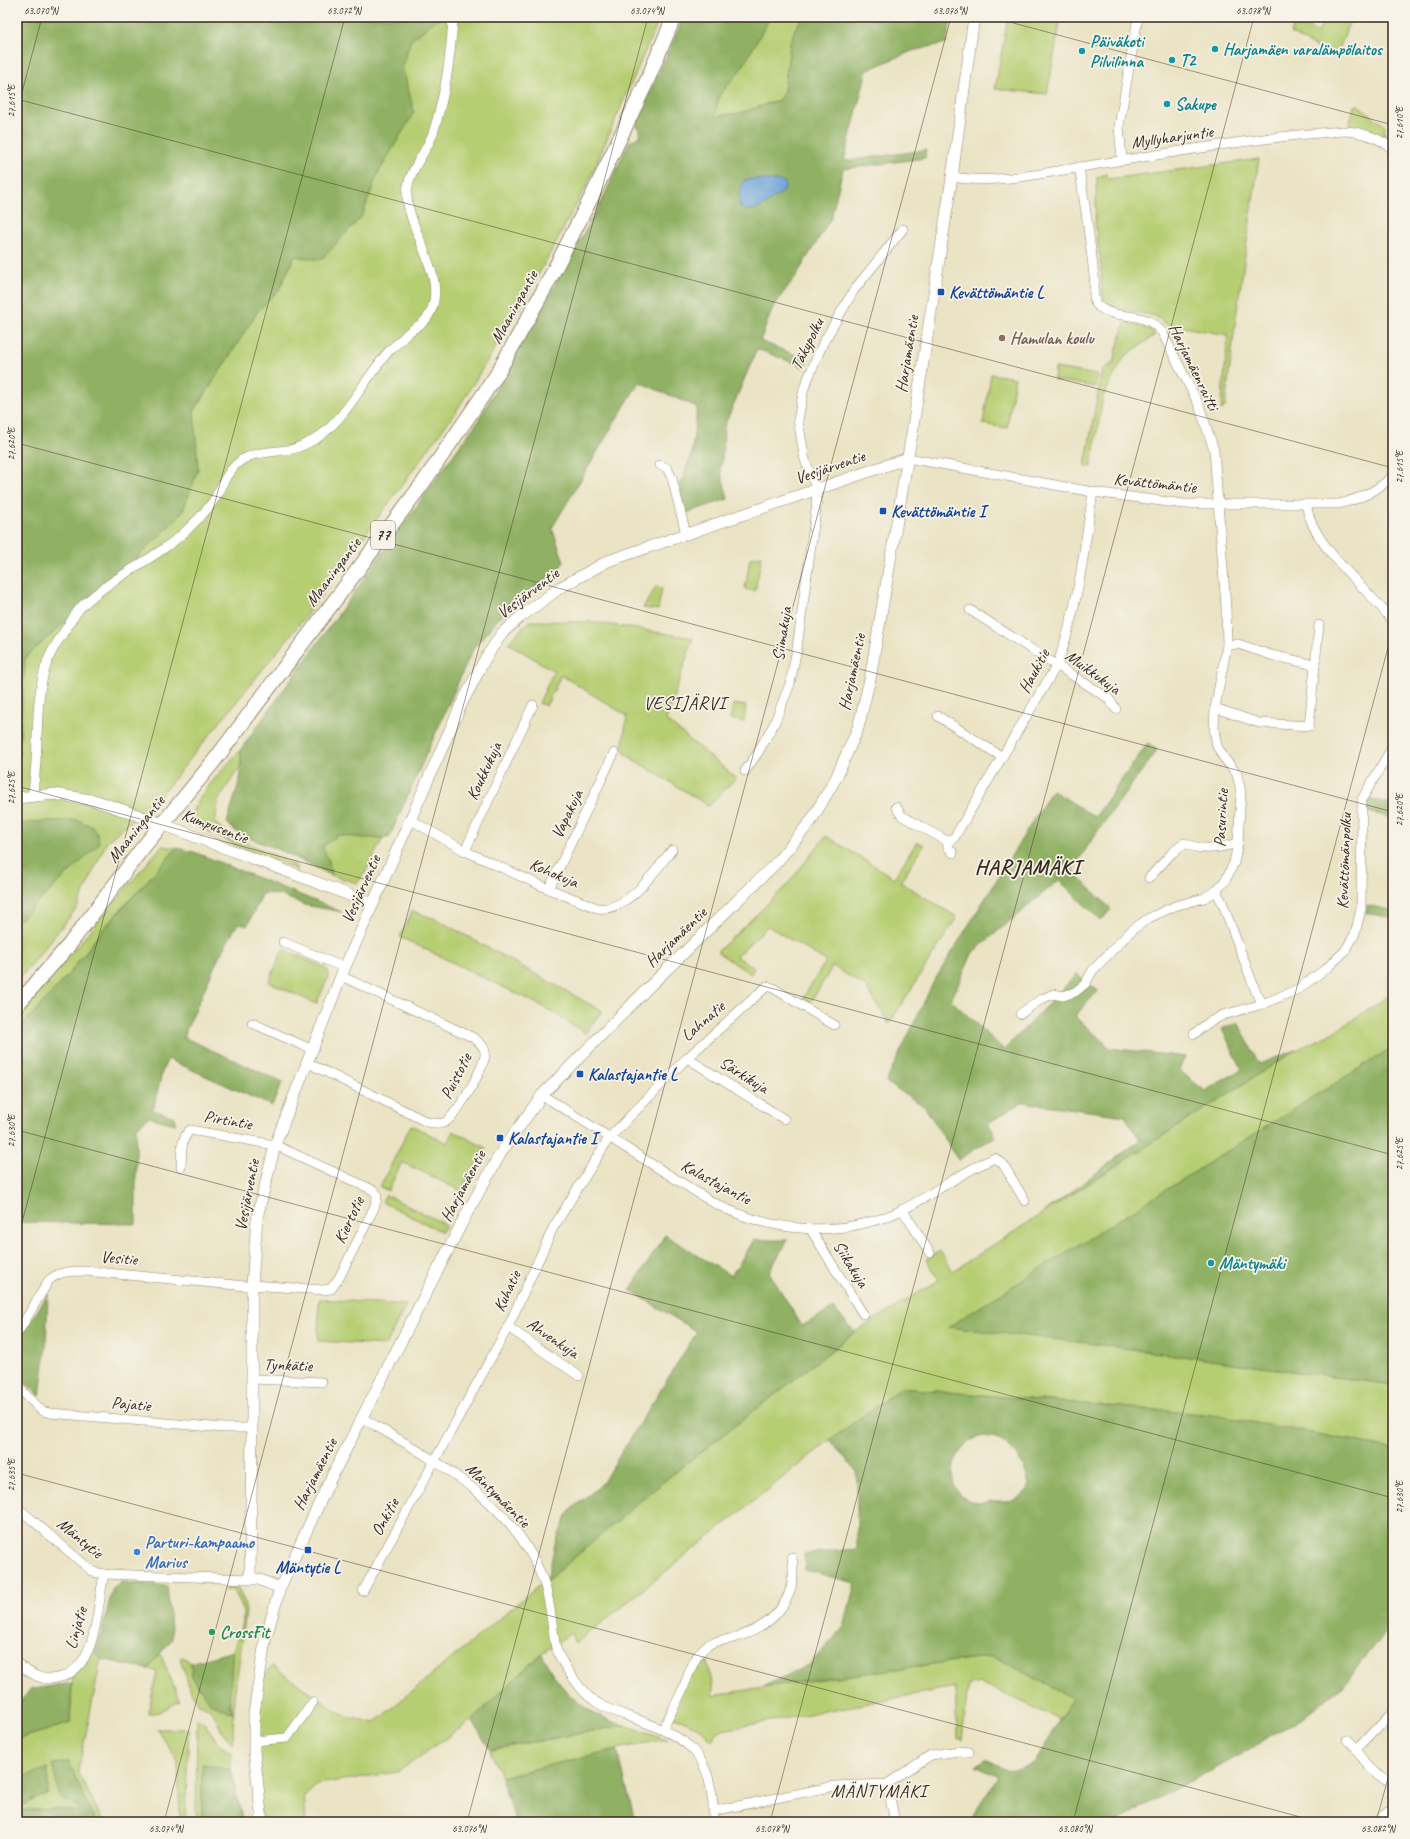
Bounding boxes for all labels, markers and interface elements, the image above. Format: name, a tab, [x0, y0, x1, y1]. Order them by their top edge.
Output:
text: 63.070°N	[24, 4, 60, 17]
text: 63.072°N	[327, 4, 363, 17]
text: 63.074°N	[630, 4, 666, 17]
text: 63.076°N	[933, 4, 969, 17]
text: 63.078°N	[1236, 4, 1272, 17]
place label: Päiväkoti Pilvilinna	[1090, 31, 1146, 72]
place label: Harjamäen varalämpölaitos	[1223, 39, 1384, 60]
marker: Harjamäen varalämpölaitos	[1210, 44, 1220, 54]
marker: Päiväkoti Pilvilinna	[1077, 46, 1087, 56]
place label: T2	[1180, 50, 1197, 71]
marker: T2	[1167, 55, 1177, 65]
text: 27.615°E	[5, 83, 18, 117]
place label: Sakupe	[1175, 94, 1217, 115]
marker: Sakupe	[1162, 99, 1172, 109]
text: 27.610°E	[1393, 105, 1406, 139]
street label: Myllyharjuntie	[1130, 121, 1216, 153]
street label: Maaningantie	[485, 265, 543, 347]
place label: Kevättömäntie L	[949, 282, 1045, 303]
marker: Kevättömäntie L	[936, 287, 946, 297]
street label: Harjamäentie	[891, 312, 924, 394]
street label: Täkypolku	[786, 313, 829, 373]
street label: Harjamäenraitti	[1164, 320, 1225, 416]
place label: Hamulan koulu	[1010, 328, 1095, 349]
marker: Hamulan koulu	[997, 333, 1007, 343]
text: 27.620°E	[5, 426, 18, 460]
street label: Vesijärventie	[792, 445, 869, 489]
text: 27.615°E	[1393, 449, 1406, 483]
street label: Kevättömäntie	[1113, 468, 1199, 498]
place label: Kevättömäntie I	[891, 501, 990, 522]
marker: Kevättömäntie I	[878, 506, 888, 516]
road number: 77	[371, 521, 395, 549]
street label: Maaningantie	[300, 532, 366, 610]
street label: Vesijärventie	[493, 562, 564, 623]
street label: Siimakuja	[767, 604, 797, 662]
street label: Harjamäentie	[834, 630, 871, 712]
street label: Haukitie	[1014, 644, 1055, 697]
street label: Muikkukuja	[1061, 645, 1126, 700]
district label: VESIJÄRVI	[643, 692, 729, 714]
street label: Koukkukuja	[462, 738, 507, 803]
text: 27.625°E	[5, 770, 18, 804]
street label: Vapakuja	[546, 785, 588, 842]
street label: Pasurintie	[1209, 787, 1233, 848]
street label: Maaningantie	[103, 790, 170, 867]
text: 27.620°E	[1393, 792, 1406, 826]
street label: Kumpusentie	[179, 804, 252, 849]
street label: Kevättömänpolku	[1332, 811, 1356, 909]
street label: Vesijärventie	[337, 850, 386, 926]
street label: Kohokuja	[526, 853, 583, 893]
district label: HARJAMÄKI	[975, 854, 1085, 880]
street label: Harjamäentie	[641, 901, 712, 972]
street label: Lahnatie	[677, 995, 730, 1046]
street label: Puistotie	[436, 1048, 477, 1102]
street label: Särkikuja	[715, 1052, 774, 1099]
place label: Kalastajantie L	[588, 1064, 678, 1085]
marker: Kalastajantie L	[575, 1069, 585, 1079]
street label: Pirtintie	[202, 1105, 255, 1135]
text: 27.630°E	[5, 1113, 18, 1147]
place label: Kalastajantie I	[508, 1128, 601, 1149]
marker: Kalastajantie I	[495, 1133, 505, 1143]
text: 27.625°E	[1393, 1136, 1406, 1170]
street label: Harjamäentie	[435, 1145, 491, 1225]
street label: Kalastajantie	[677, 1155, 756, 1210]
street label: Vesijärventie	[230, 1156, 265, 1233]
street label: Kiertotie	[329, 1192, 370, 1247]
street label: Siikakuja	[829, 1237, 874, 1292]
street label: Vesitie	[100, 1246, 140, 1270]
place label: Mäntymäki	[1219, 1253, 1288, 1274]
marker: Mäntymäki	[1206, 1258, 1216, 1268]
street label: Kuhatie	[488, 1266, 526, 1315]
street label: Ahvenkuja	[523, 1313, 585, 1364]
street label: Tynkätie	[263, 1354, 314, 1376]
street label: Pajatie	[111, 1392, 153, 1416]
street label: Harjamäentie	[288, 1433, 343, 1513]
text: 27.635°E	[5, 1457, 18, 1491]
street label: Mäntymäentie	[461, 1458, 536, 1533]
text: 27.630°E	[1393, 1479, 1406, 1513]
street label: Onkitie	[366, 1493, 405, 1540]
street label: Mäntytie	[53, 1513, 108, 1564]
place label: Parturi-kampaamo Marius	[145, 1532, 256, 1573]
marker: Mäntytie L	[303, 1545, 313, 1555]
marker: Parturi-kampaamo Marius	[132, 1547, 142, 1557]
place label: Mäntytie L	[275, 1557, 341, 1578]
street label: Linjatie	[60, 1603, 92, 1651]
place label: CrossFit	[220, 1622, 272, 1643]
marker: CrossFit	[207, 1627, 217, 1637]
district label: MÄNTYMÄKI	[831, 1780, 930, 1802]
text: 63.074°N	[149, 1822, 185, 1835]
text: 63.076°N	[452, 1822, 488, 1835]
text: 63.078°N	[755, 1822, 791, 1835]
text: 63.080°N	[1058, 1822, 1094, 1835]
text: 63.082°N	[1361, 1822, 1397, 1835]

